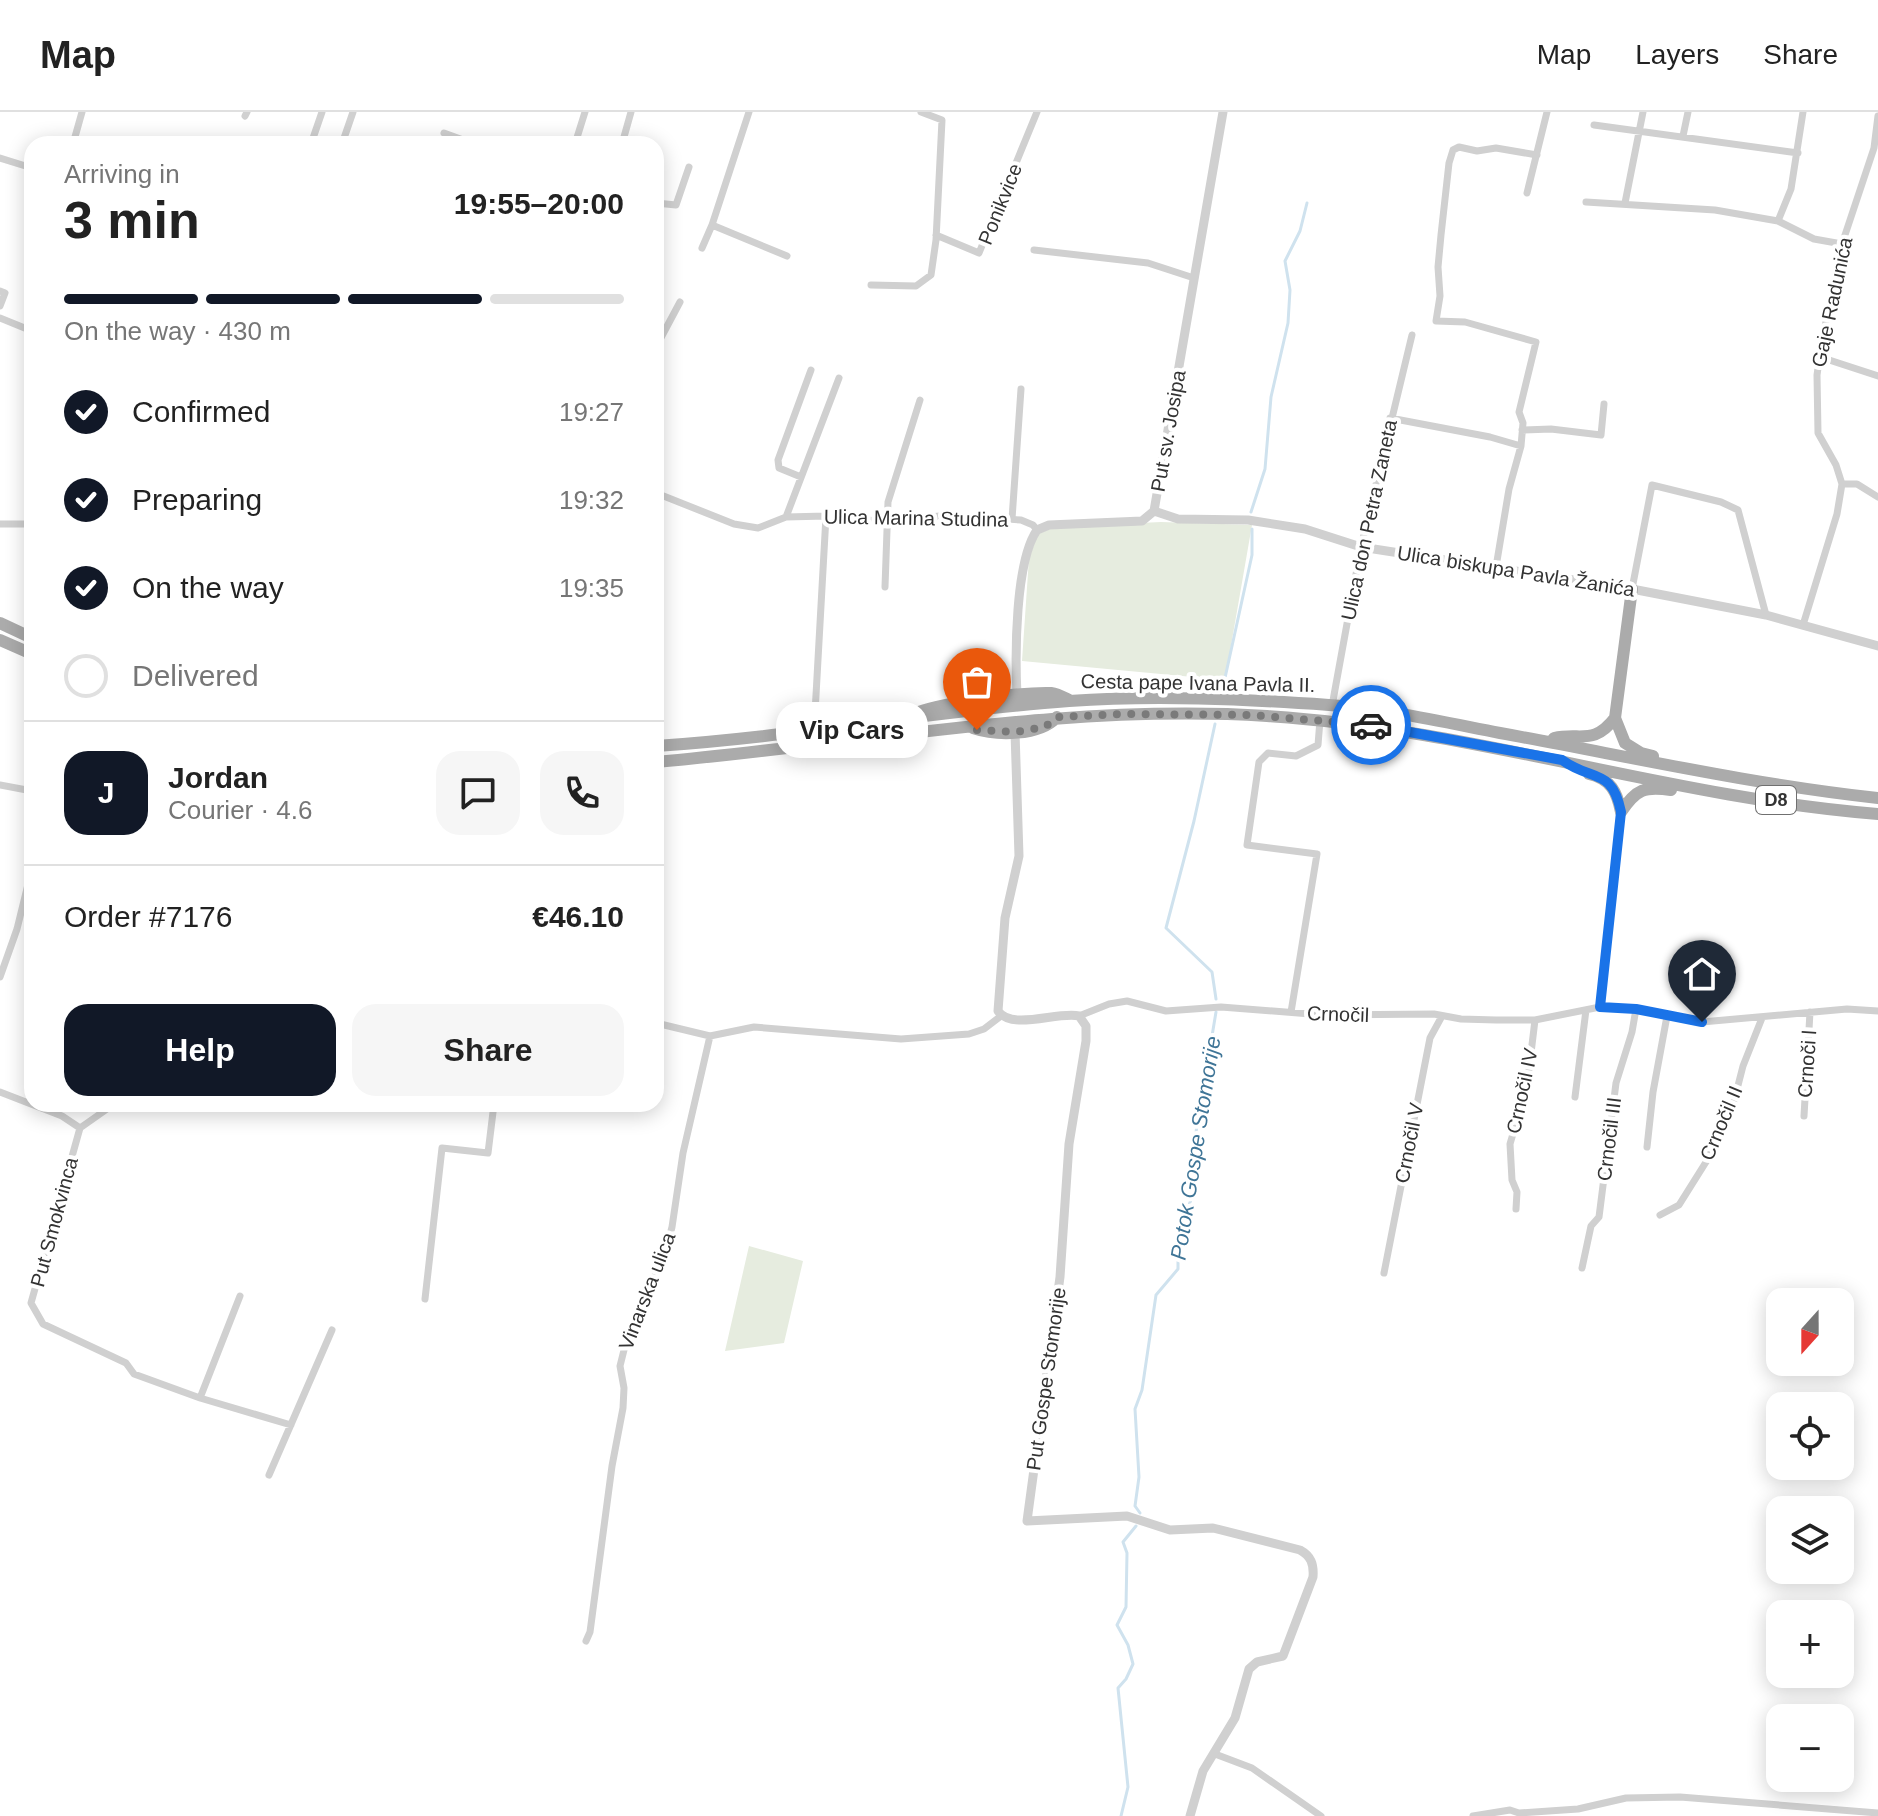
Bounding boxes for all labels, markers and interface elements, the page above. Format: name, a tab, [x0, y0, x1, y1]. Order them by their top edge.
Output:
text: Map	[40, 34, 116, 76]
text: Map	[1537, 39, 1591, 70]
text: Layers	[1635, 39, 1719, 70]
text: Share	[1763, 39, 1838, 70]
text: Arriving in	[64, 159, 180, 189]
street label: Ponikvice	[974, 160, 1026, 248]
text: 19:55–20:00	[454, 187, 624, 220]
text: 3 min	[64, 191, 200, 249]
street label: Gaje Radunića	[1807, 234, 1857, 369]
text: On the way · 430 m	[64, 316, 291, 346]
street label: Put sv. Josipa	[1146, 368, 1190, 493]
icon: check	[64, 390, 108, 434]
text: Confirmed	[132, 395, 270, 428]
text: 19:27	[559, 397, 624, 427]
street label: Ulica don Petra Zaneta	[1337, 417, 1401, 622]
icon: check	[64, 478, 108, 522]
text: Preparing	[132, 483, 262, 516]
text: 19:32	[559, 485, 624, 515]
street label: Ulica Marina Studina	[824, 505, 1009, 531]
street label: Ulica biskupa Pavla Žanića	[1396, 541, 1637, 601]
icon: check	[64, 566, 108, 610]
text: On the way	[132, 571, 284, 604]
text: 19:35	[559, 573, 624, 603]
pin	[943, 648, 1011, 730]
text: Delivered	[132, 659, 259, 692]
icon: bag	[955, 660, 999, 704]
street label: Cesta pape Ivana Pavla II.	[1081, 670, 1315, 696]
courier	[1331, 685, 1411, 765]
callout: Vip Cars	[777, 702, 929, 758]
icon: car	[1349, 703, 1393, 747]
text: Vip Cars	[799, 715, 905, 745]
button: chat	[436, 751, 520, 835]
button: phone	[540, 751, 624, 835]
text: Jordan	[168, 761, 268, 794]
text: J	[98, 776, 114, 809]
road number: D8	[1756, 786, 1796, 814]
text: Courier · 4.6	[168, 795, 313, 825]
text: Order #7176	[64, 900, 232, 933]
text: €46.10	[532, 900, 624, 933]
pin	[1668, 940, 1736, 1022]
icon: home	[1680, 952, 1724, 996]
street label: Crnočil	[1307, 1002, 1369, 1026]
button: Help	[64, 1004, 336, 1096]
button: Share	[352, 1004, 624, 1096]
street label: Crnoči l	[1794, 1029, 1820, 1099]
water label: Potok Gospe Stomorije	[1165, 1034, 1226, 1262]
street label: Crnočil IV	[1502, 1046, 1542, 1136]
street label: Crnočil II	[1695, 1082, 1747, 1164]
street label: Crnočil III	[1593, 1096, 1625, 1182]
street label: Crnočil V	[1390, 1100, 1428, 1185]
street label: Put Smokvinca	[26, 1154, 82, 1289]
street label: Vinarska ulica	[614, 1228, 680, 1353]
street label: Put Gospe Stomorije	[1022, 1286, 1070, 1472]
north arrow	[1766, 1288, 1854, 1376]
map controls	[1766, 1288, 1854, 1792]
button: locate	[1766, 1392, 1854, 1480]
button: layers	[1766, 1496, 1854, 1584]
button: +	[1766, 1600, 1854, 1688]
button: −	[1766, 1704, 1854, 1792]

